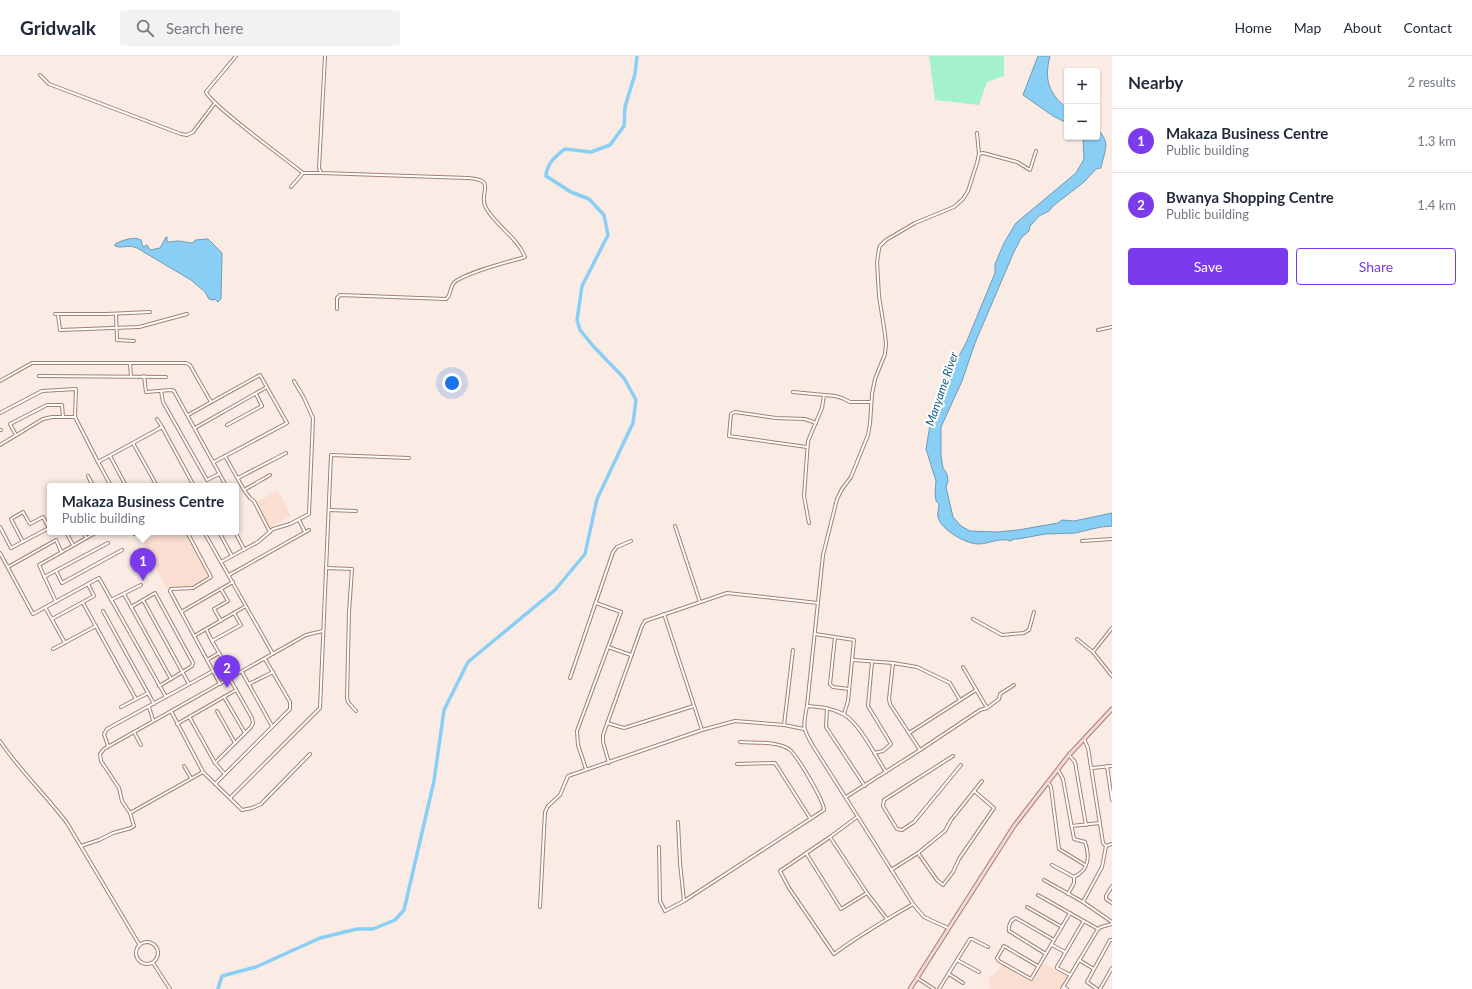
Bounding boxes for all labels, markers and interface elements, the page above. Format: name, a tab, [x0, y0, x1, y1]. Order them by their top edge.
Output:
search box	[120, 10, 400, 46]
text: Gridwalk	[20, 16, 96, 39]
icon: search	[134, 17, 156, 39]
text: Search here	[166, 19, 243, 37]
text: Home	[1234, 19, 1272, 36]
text: Map	[1294, 19, 1321, 36]
text: About	[1343, 19, 1381, 36]
text: Contact	[1403, 19, 1452, 36]
map controls	[1064, 68, 1100, 140]
button: +	[1064, 68, 1100, 104]
text: Nearby	[1128, 72, 1183, 93]
text: 2 results	[1408, 74, 1456, 90]
button: −	[1064, 104, 1100, 140]
text: Makaza Business Centre	[1166, 124, 1328, 142]
text: 1	[1137, 133, 1145, 149]
text: 1.3 km	[1417, 133, 1456, 149]
text: Public building	[1166, 142, 1249, 158]
text: Bwanya Shopping Centre	[1166, 188, 1334, 206]
text: 2	[1137, 197, 1145, 213]
text: 1.4 km	[1417, 197, 1456, 213]
text: Public building	[1166, 206, 1249, 222]
button: Save	[1128, 248, 1288, 285]
button: Share	[1296, 248, 1456, 285]
water label: Manyame River	[922, 349, 961, 428]
your location	[442, 373, 462, 393]
popup	[47, 483, 239, 535]
text: Makaza Business Centre	[62, 492, 224, 510]
text: Public building	[62, 510, 145, 526]
pin: 1	[130, 548, 156, 581]
pin: 2	[214, 655, 240, 688]

